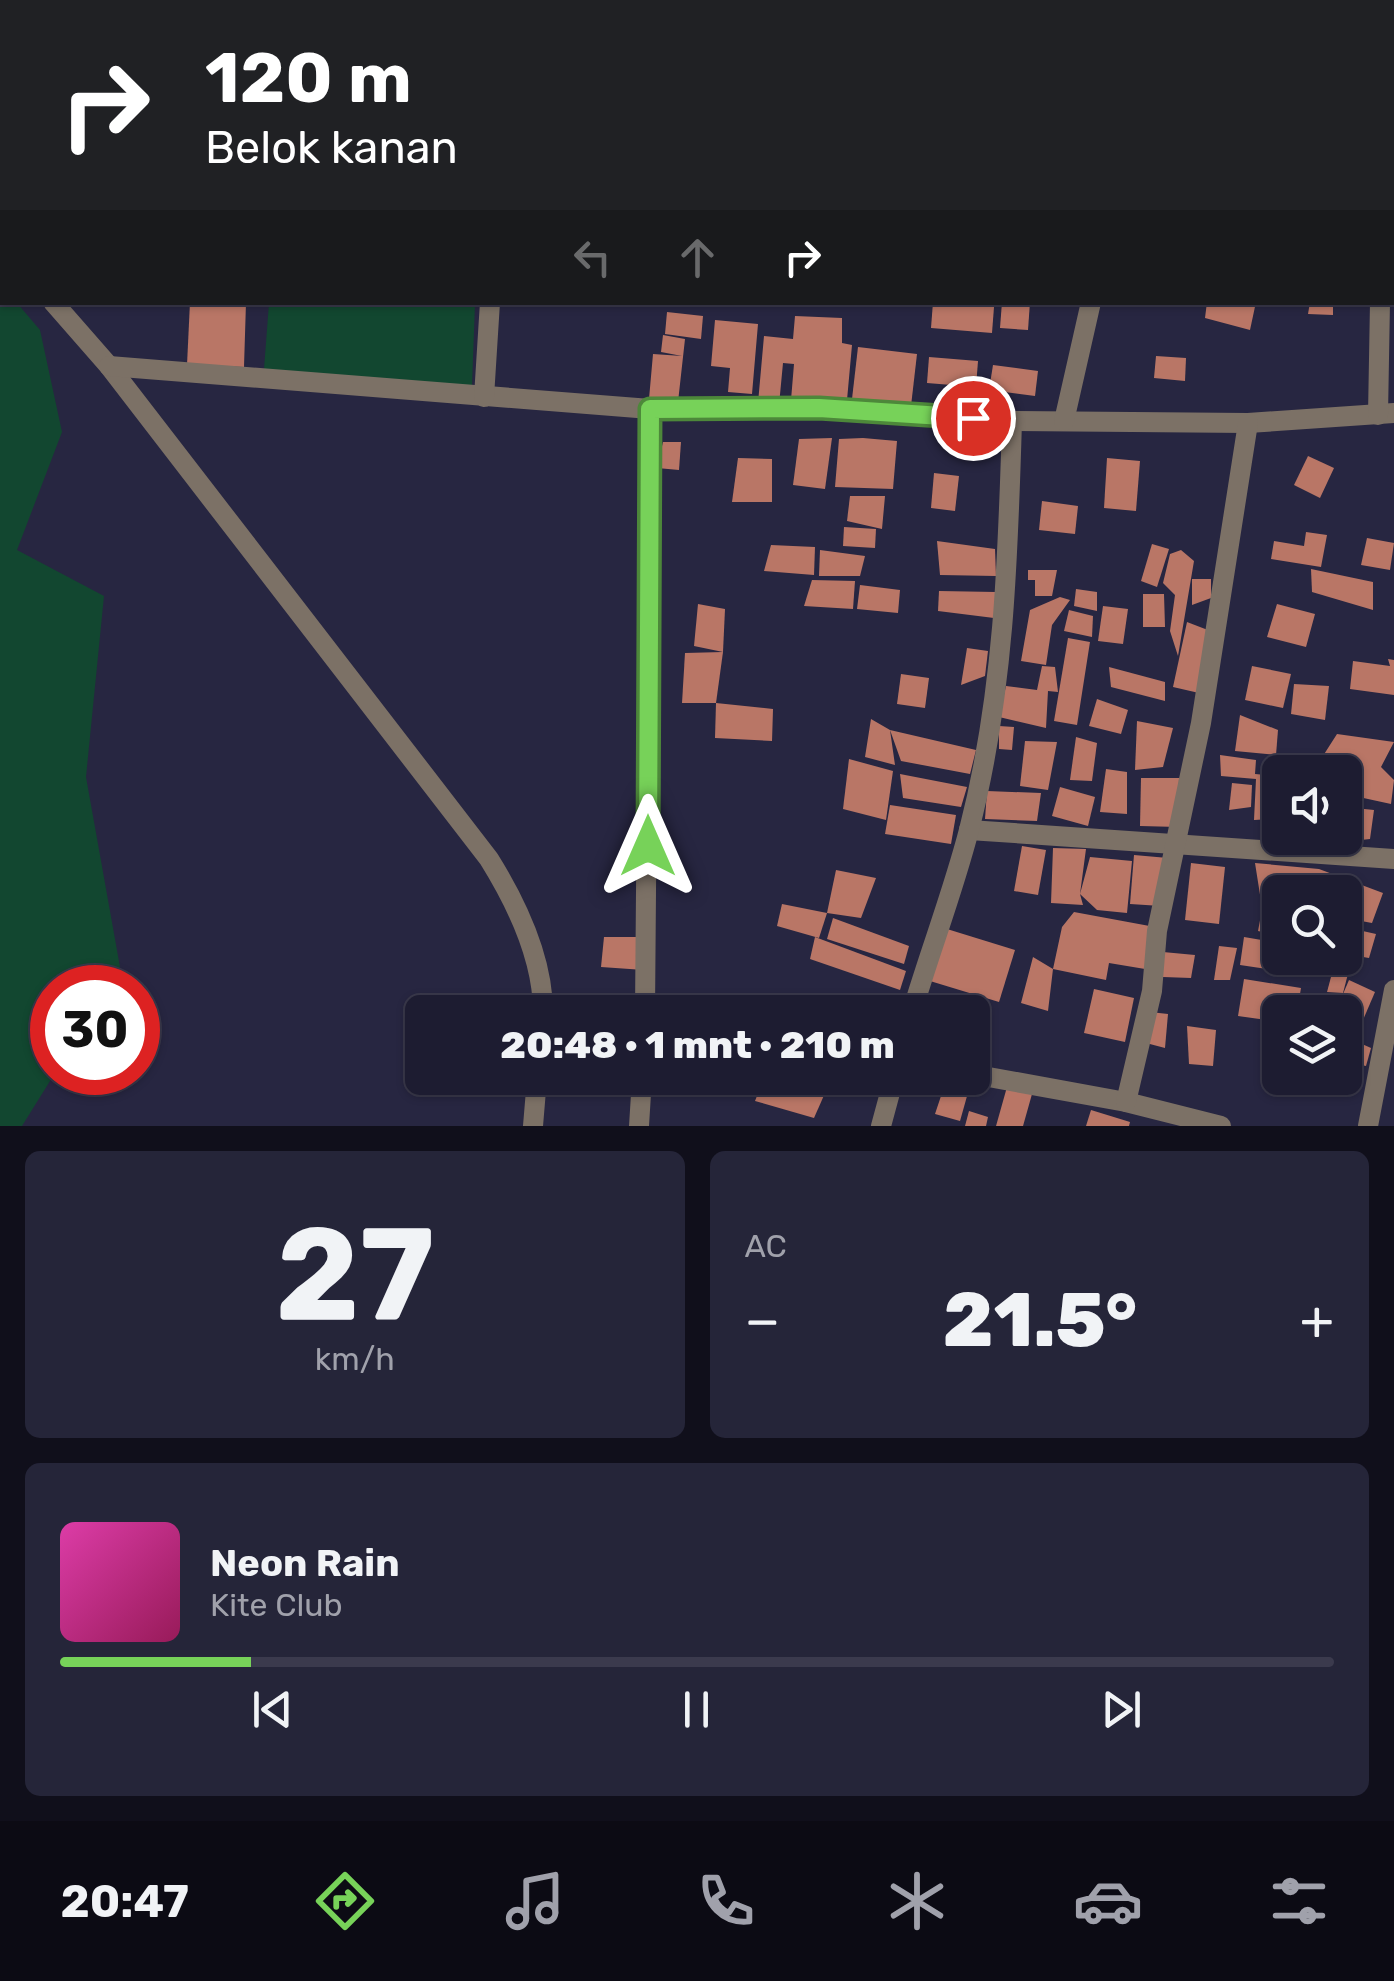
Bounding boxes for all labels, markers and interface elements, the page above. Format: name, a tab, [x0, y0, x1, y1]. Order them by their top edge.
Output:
text: 120 m	[205, 37, 412, 120]
icon: right	[40, 40, 170, 170]
text: Belok kanan	[205, 121, 458, 174]
icon: left	[565, 230, 620, 285]
icon: ahead	[670, 230, 725, 285]
icon: right	[775, 230, 830, 285]
pin	[931, 376, 1016, 461]
icon: arrive	[946, 391, 1001, 446]
map controls	[1262, 755, 1362, 1095]
button: sound	[1262, 755, 1362, 855]
position arrow	[596, 794, 700, 898]
button: search	[1262, 875, 1362, 975]
speed limit sign: 30	[30, 965, 160, 1095]
button: layers	[1262, 995, 1362, 1095]
text: 20:48 · 1 mnt · 210 m	[500, 1022, 895, 1068]
text: 27	[275, 1197, 434, 1352]
text: AC	[745, 1227, 787, 1265]
text: 21.5°	[943, 1276, 1137, 1365]
text: −	[745, 1288, 780, 1353]
text: +	[1300, 1288, 1334, 1353]
text: km/h	[315, 1340, 395, 1378]
text: Neon Rain	[210, 1540, 400, 1586]
text: Kite Club	[210, 1586, 343, 1624]
icon: previous	[245, 1682, 300, 1737]
icon: pause	[669, 1682, 724, 1737]
icon: next	[1094, 1682, 1149, 1737]
icon: directions	[310, 1866, 380, 1936]
icon: music	[500, 1866, 570, 1936]
icon: phone	[691, 1866, 761, 1936]
icon: climate	[882, 1866, 952, 1936]
icon: car	[1073, 1866, 1143, 1936]
icon: filters	[1264, 1866, 1334, 1936]
text: 20:47	[60, 1875, 189, 1928]

